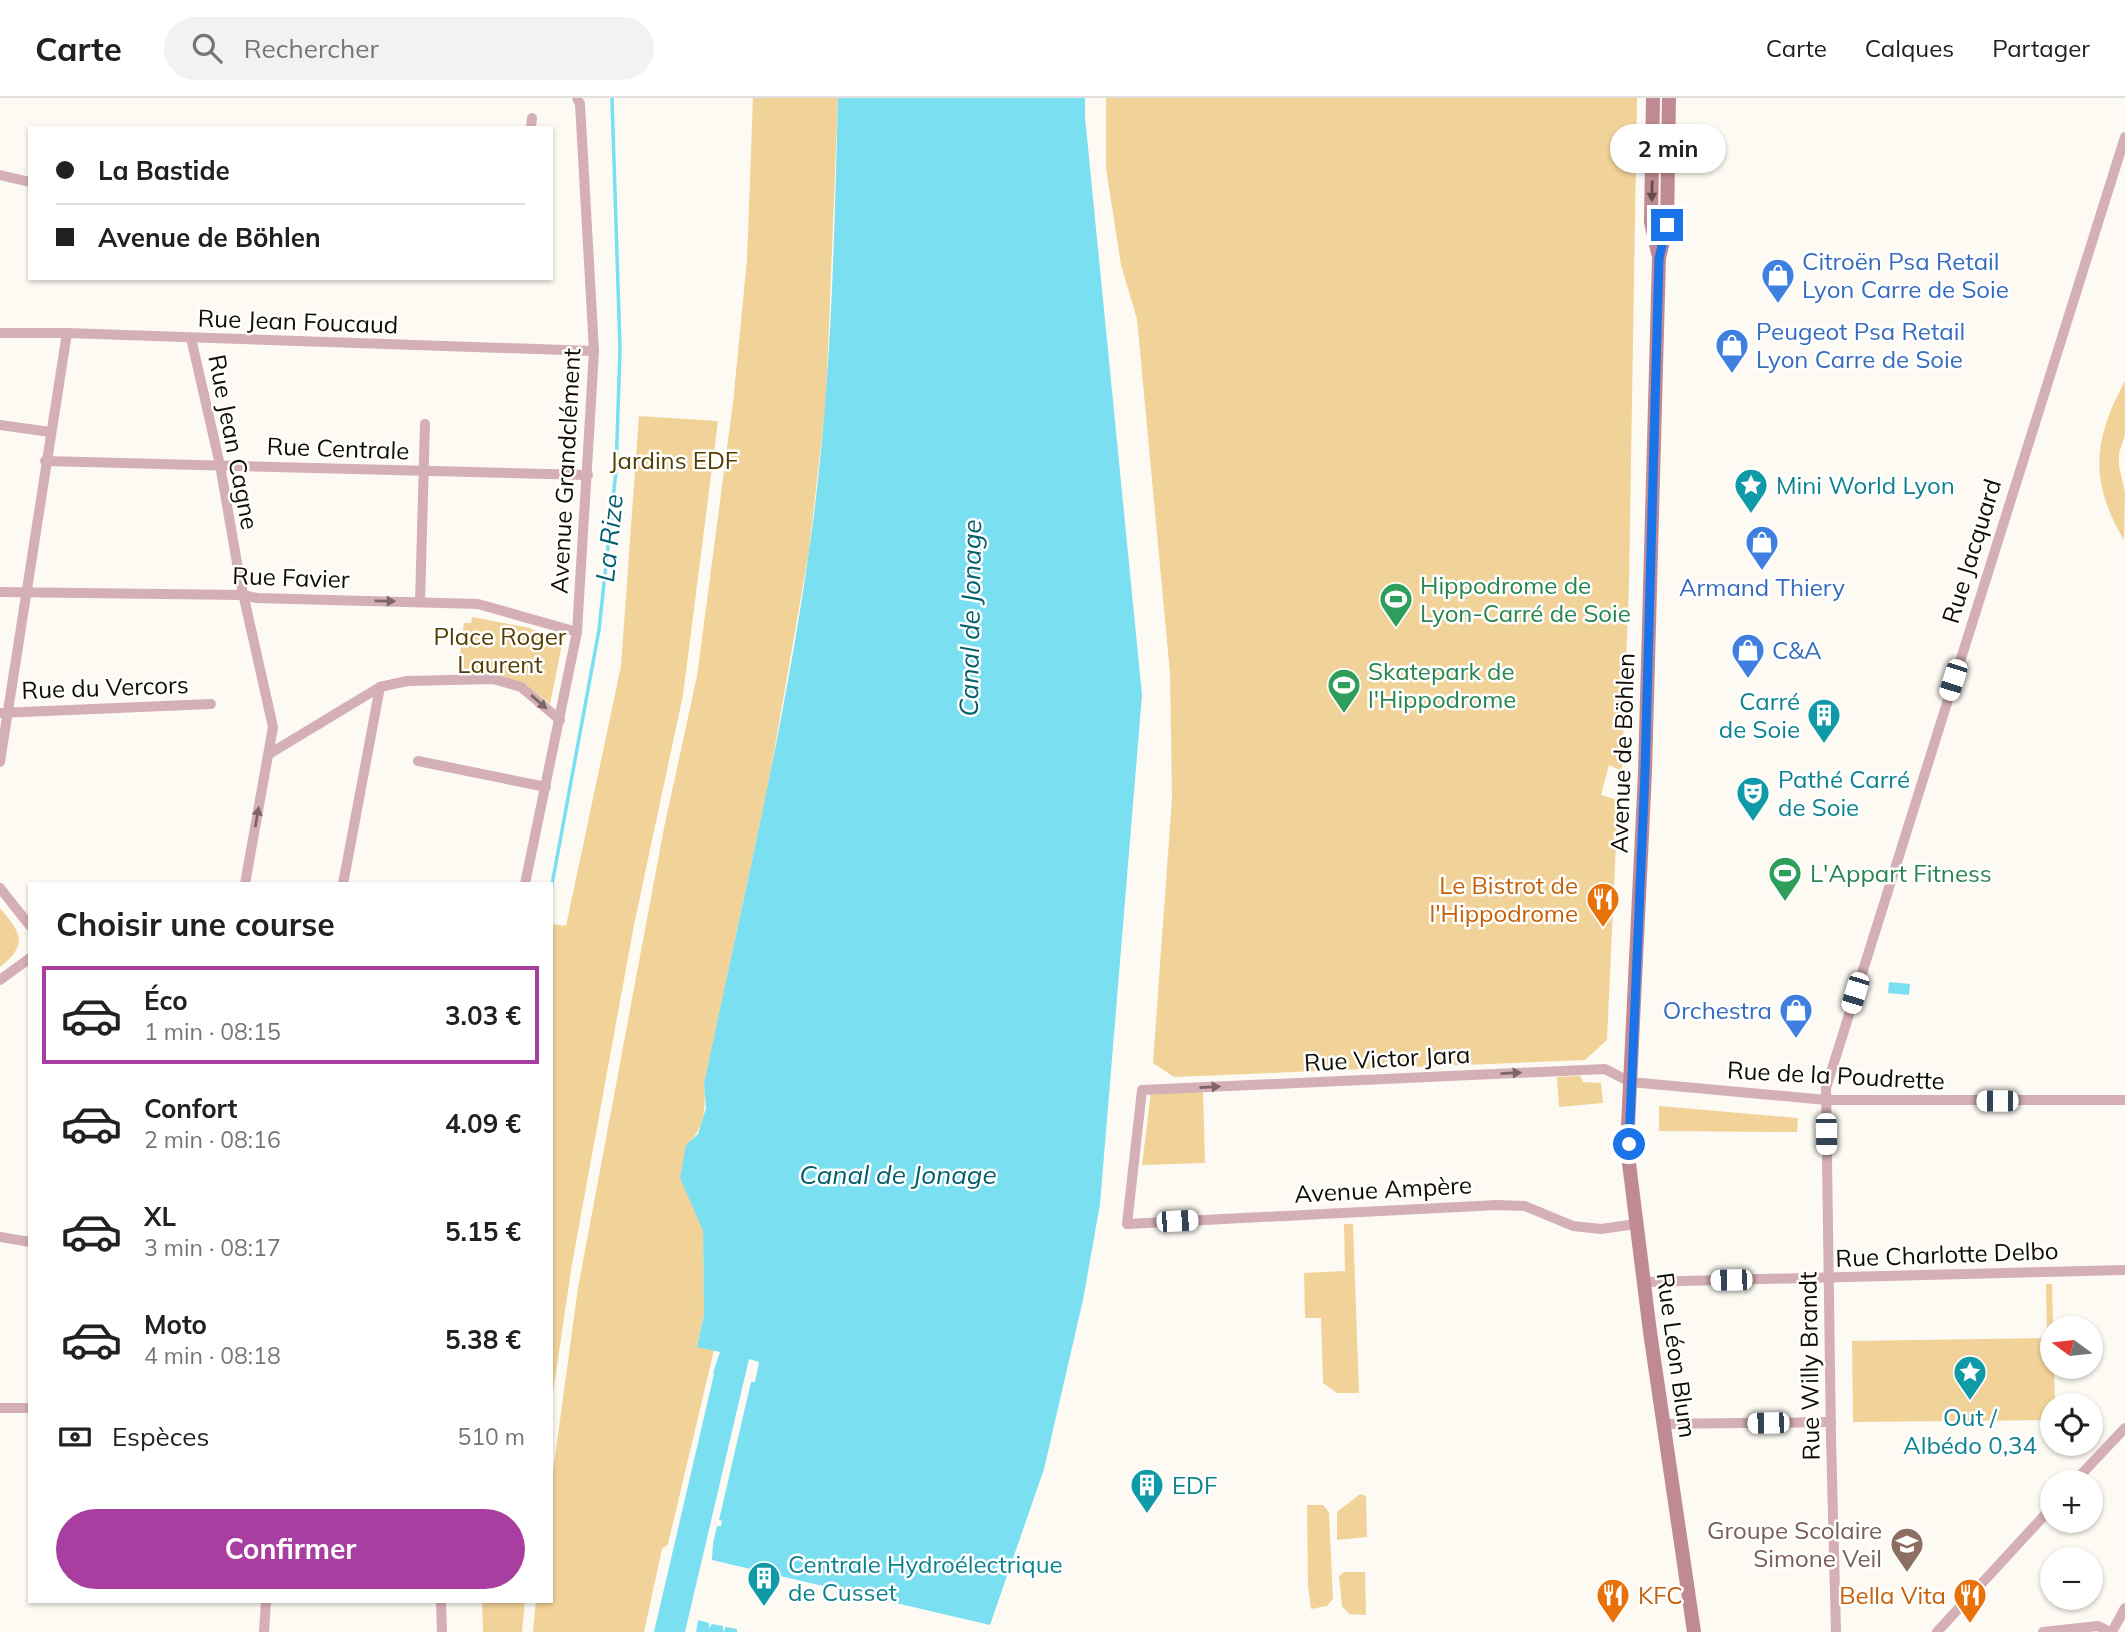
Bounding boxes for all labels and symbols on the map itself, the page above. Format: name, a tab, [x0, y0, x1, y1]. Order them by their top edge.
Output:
callout: 2 min	[1609, 123, 1725, 172]
one-way arrow	[1646, 180, 1657, 202]
route end	[1651, 209, 1683, 241]
place label: Citroën Psa Retail Lyon Carre de Soie	[1802, 246, 2009, 304]
shop icon: Citroën Psa Retail Lyon Carre de Soie	[1759, 256, 1797, 305]
street label: Rue Jean Foucaud	[197, 303, 399, 339]
place label: Peugeot Psa Retail Lyon Carre de Soie	[1756, 316, 1965, 374]
shop icon: Peugeot Psa Retail Lyon Carre de Soie	[1713, 326, 1751, 375]
street label: Avenue Grandclément	[544, 347, 586, 595]
street label: Rue Jean Cagne	[202, 352, 266, 532]
street label: Rue Centrale	[266, 431, 410, 465]
park label: Jardins EDF	[610, 445, 738, 475]
place icon: Mini World Lyon	[1732, 466, 1770, 515]
place label: Mini World Lyon	[1776, 470, 1955, 500]
street label: Rue Jacquard	[1935, 475, 2007, 627]
water label: La Rize	[588, 492, 630, 584]
water label: Canal de Jonage	[952, 519, 988, 717]
shop icon: Armand Thiery	[1743, 523, 1781, 572]
street label: Rue Favier	[232, 560, 350, 594]
place label: Hippodrome de Lyon-Carré de Soie	[1420, 570, 1631, 628]
place label: Armand Thiery	[1679, 572, 1845, 602]
sports icon: Hippodrome de Lyon-Carré de Soie	[1377, 580, 1415, 629]
one-way arrow	[374, 596, 396, 607]
park label: Place Roger Laurent	[434, 621, 567, 679]
shop icon: C&A	[1729, 631, 1767, 680]
place label: C&A	[1772, 635, 1822, 665]
street label: Avenue de Böhlen	[1604, 652, 1640, 854]
place label: Skatepark de l'Hippodrome	[1368, 656, 1516, 714]
car	[1937, 657, 1970, 703]
sports icon: Skatepark de l'Hippodrome	[1325, 666, 1363, 715]
street label: Rue du Vercors	[21, 669, 189, 705]
place label: Carré de Soie	[1719, 686, 1800, 744]
one-way arrow	[530, 694, 547, 709]
building icon: Carré de Soie	[1805, 696, 1843, 745]
place label: Pathé Carré de Soie	[1778, 764, 1910, 822]
theatre icon: Pathé Carré de Soie	[1734, 774, 1772, 823]
one-way arrow	[252, 805, 263, 827]
sports icon: L'Appart Fitness	[1766, 854, 1804, 903]
place label: L'Appart Fitness	[1810, 858, 1992, 888]
place label: Le Bistrot de l'Hippodrome	[1430, 870, 1578, 928]
restaurant icon: Le Bistrot de l'Hippodrome	[1584, 880, 1622, 929]
car	[1839, 970, 1872, 1016]
shop icon: Orchestra	[1777, 991, 1815, 1040]
place label: Orchestra	[1663, 995, 1772, 1025]
street label: Rue Victor Jara	[1303, 1039, 1471, 1077]
street label: Rue de la Poudrette	[1726, 1054, 1946, 1096]
one-way arrow	[1500, 1068, 1522, 1079]
one-way arrow	[1199, 1081, 1221, 1092]
car	[1977, 1091, 2019, 1112]
car	[1816, 1113, 1837, 1155]
route start	[1613, 1128, 1645, 1160]
water label: Canal de Jonage	[799, 1158, 997, 1191]
street label: Avenue Ampère	[1294, 1169, 1472, 1209]
car	[1156, 1209, 1199, 1233]
street label: Rue Charlotte Delbo	[1835, 1235, 2059, 1273]
car	[1710, 1269, 1753, 1291]
street label: Rue Léon Blum	[1651, 1270, 1703, 1440]
street label: Rue Willy Brandt	[1792, 1271, 1826, 1461]
north arrow	[2040, 1316, 2104, 1379]
place icon: Out / Albédo 0,34	[1951, 1353, 1989, 1402]
place label: Out / Albédo 0,34	[1903, 1402, 2037, 1460]
car	[1747, 1412, 1790, 1434]
building icon: EDF	[1128, 1466, 1166, 1515]
place label: EDF	[1172, 1470, 1218, 1500]
place label: Groupe Scolaire Simone Veil	[1707, 1515, 1882, 1573]
school or university icon: Groupe Scolaire Simone Veil	[1888, 1525, 1926, 1574]
place label: Centrale Hydroélectrique de Cusset	[788, 1549, 1063, 1607]
building icon: Centrale Hydroélectrique de Cusset	[745, 1559, 783, 1608]
restaurant icon: KFC	[1594, 1576, 1632, 1625]
restaurant icon: Bella Vita	[1951, 1576, 1989, 1625]
place label: KFC	[1638, 1580, 1683, 1610]
place label: Bella Vita	[1839, 1580, 1946, 1610]

